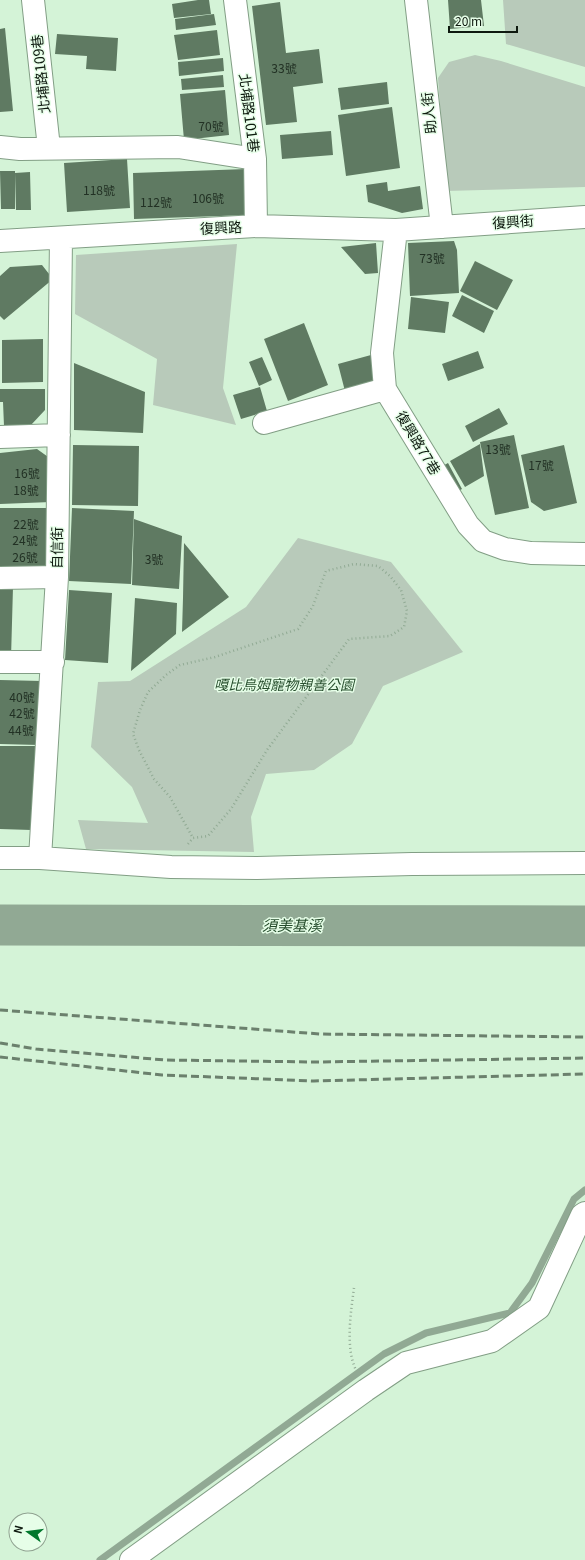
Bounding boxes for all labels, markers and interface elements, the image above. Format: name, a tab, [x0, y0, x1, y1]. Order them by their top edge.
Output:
scale bar	[449, 8, 517, 34]
text: 20 m	[455, 12, 482, 29]
street label: 北埔路109巷	[26, 34, 54, 115]
house number: 33號	[271, 59, 297, 76]
street label: 北埔路101巷	[235, 72, 265, 153]
street label: 助人街	[416, 91, 440, 135]
house number: 70號	[198, 117, 224, 134]
house number: 118號	[83, 181, 115, 198]
house number: 106號	[192, 189, 224, 206]
house number: 112號	[140, 193, 172, 210]
street label: 復興街	[491, 210, 535, 232]
street label: 復興路	[199, 216, 242, 238]
house number: 73號	[419, 249, 445, 266]
street label: 復興路77巷	[392, 407, 446, 478]
house number: 13號	[485, 440, 511, 457]
house number: 17號	[528, 456, 554, 473]
house number: 16號	[14, 464, 40, 481]
house number: 18號	[13, 481, 39, 498]
house number: 22號	[13, 515, 39, 532]
street label: 自信街	[46, 527, 66, 569]
house number: 24號	[12, 531, 38, 548]
house number: 26號	[12, 548, 38, 565]
house number: 3號	[145, 550, 163, 567]
park label: 嘎比烏姆寵物親善公園	[214, 674, 356, 694]
house number: 40號	[9, 688, 35, 705]
house number: 42號	[9, 704, 35, 721]
house number: 44號	[8, 721, 34, 738]
water label: 須美基溪	[262, 914, 324, 935]
north arrow	[8, 1512, 48, 1552]
text: N	[9, 1523, 26, 1535]

